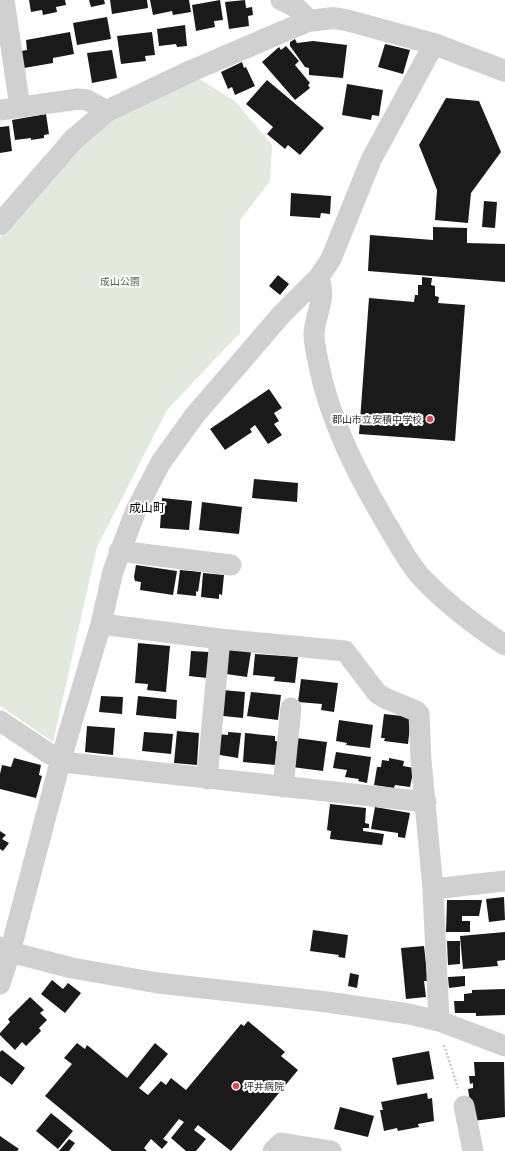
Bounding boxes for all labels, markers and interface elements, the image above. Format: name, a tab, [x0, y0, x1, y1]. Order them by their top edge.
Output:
park label: 成山公園	[100, 275, 140, 288]
place label: 郡山市立安積中学校	[332, 413, 422, 426]
marker: 郡山市立安積中学校	[425, 414, 435, 424]
district label: 成山町	[129, 501, 165, 515]
place label: 坪井病院	[244, 1080, 284, 1093]
marker: 坪井病院	[231, 1081, 241, 1091]

